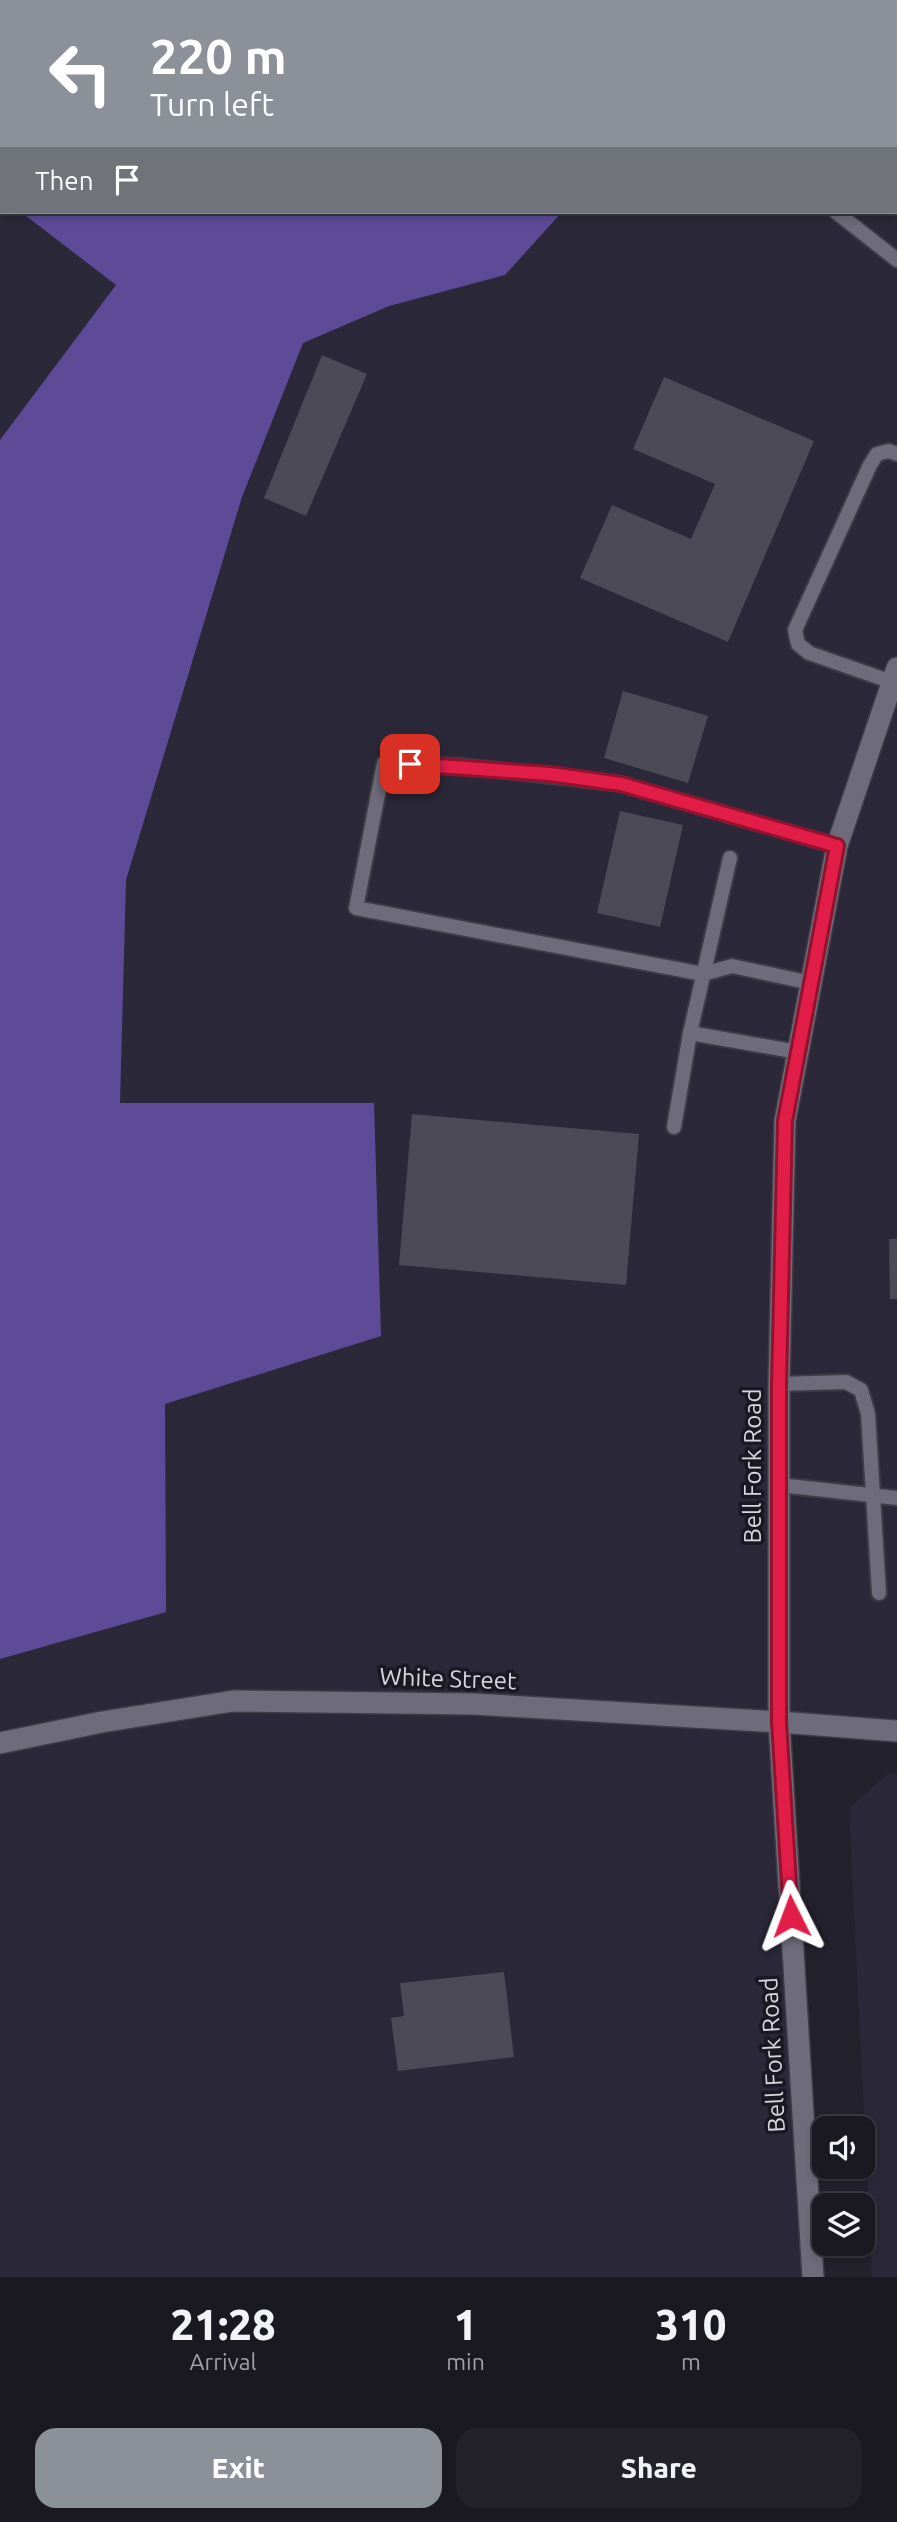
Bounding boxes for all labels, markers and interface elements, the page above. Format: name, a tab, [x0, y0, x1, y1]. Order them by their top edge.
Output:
icon: left	[35, 28, 126, 119]
text: 220 m	[150, 28, 287, 83]
text: Turn left	[150, 86, 274, 122]
icon: arrive	[108, 161, 146, 199]
text: Then	[35, 166, 94, 195]
pin	[380, 734, 440, 794]
icon: arrive	[391, 745, 429, 783]
street label: Bell Fork Road	[739, 1388, 766, 1544]
street label: White Street	[379, 1663, 517, 1694]
position arrow	[754, 1879, 828, 1953]
street label: Bell Fork Road	[755, 1977, 790, 2133]
map controls	[812, 2116, 875, 2256]
button: sound	[812, 2116, 875, 2179]
button: layers	[812, 2193, 875, 2256]
text: 21:28	[171, 2301, 276, 2348]
text: 1	[454, 2301, 477, 2348]
text: 310	[655, 2301, 726, 2348]
text: Arrival	[190, 2349, 257, 2374]
text: min	[446, 2349, 485, 2374]
text: m	[681, 2349, 701, 2374]
button: Exit	[35, 2428, 442, 2508]
button: Share	[456, 2428, 862, 2508]

